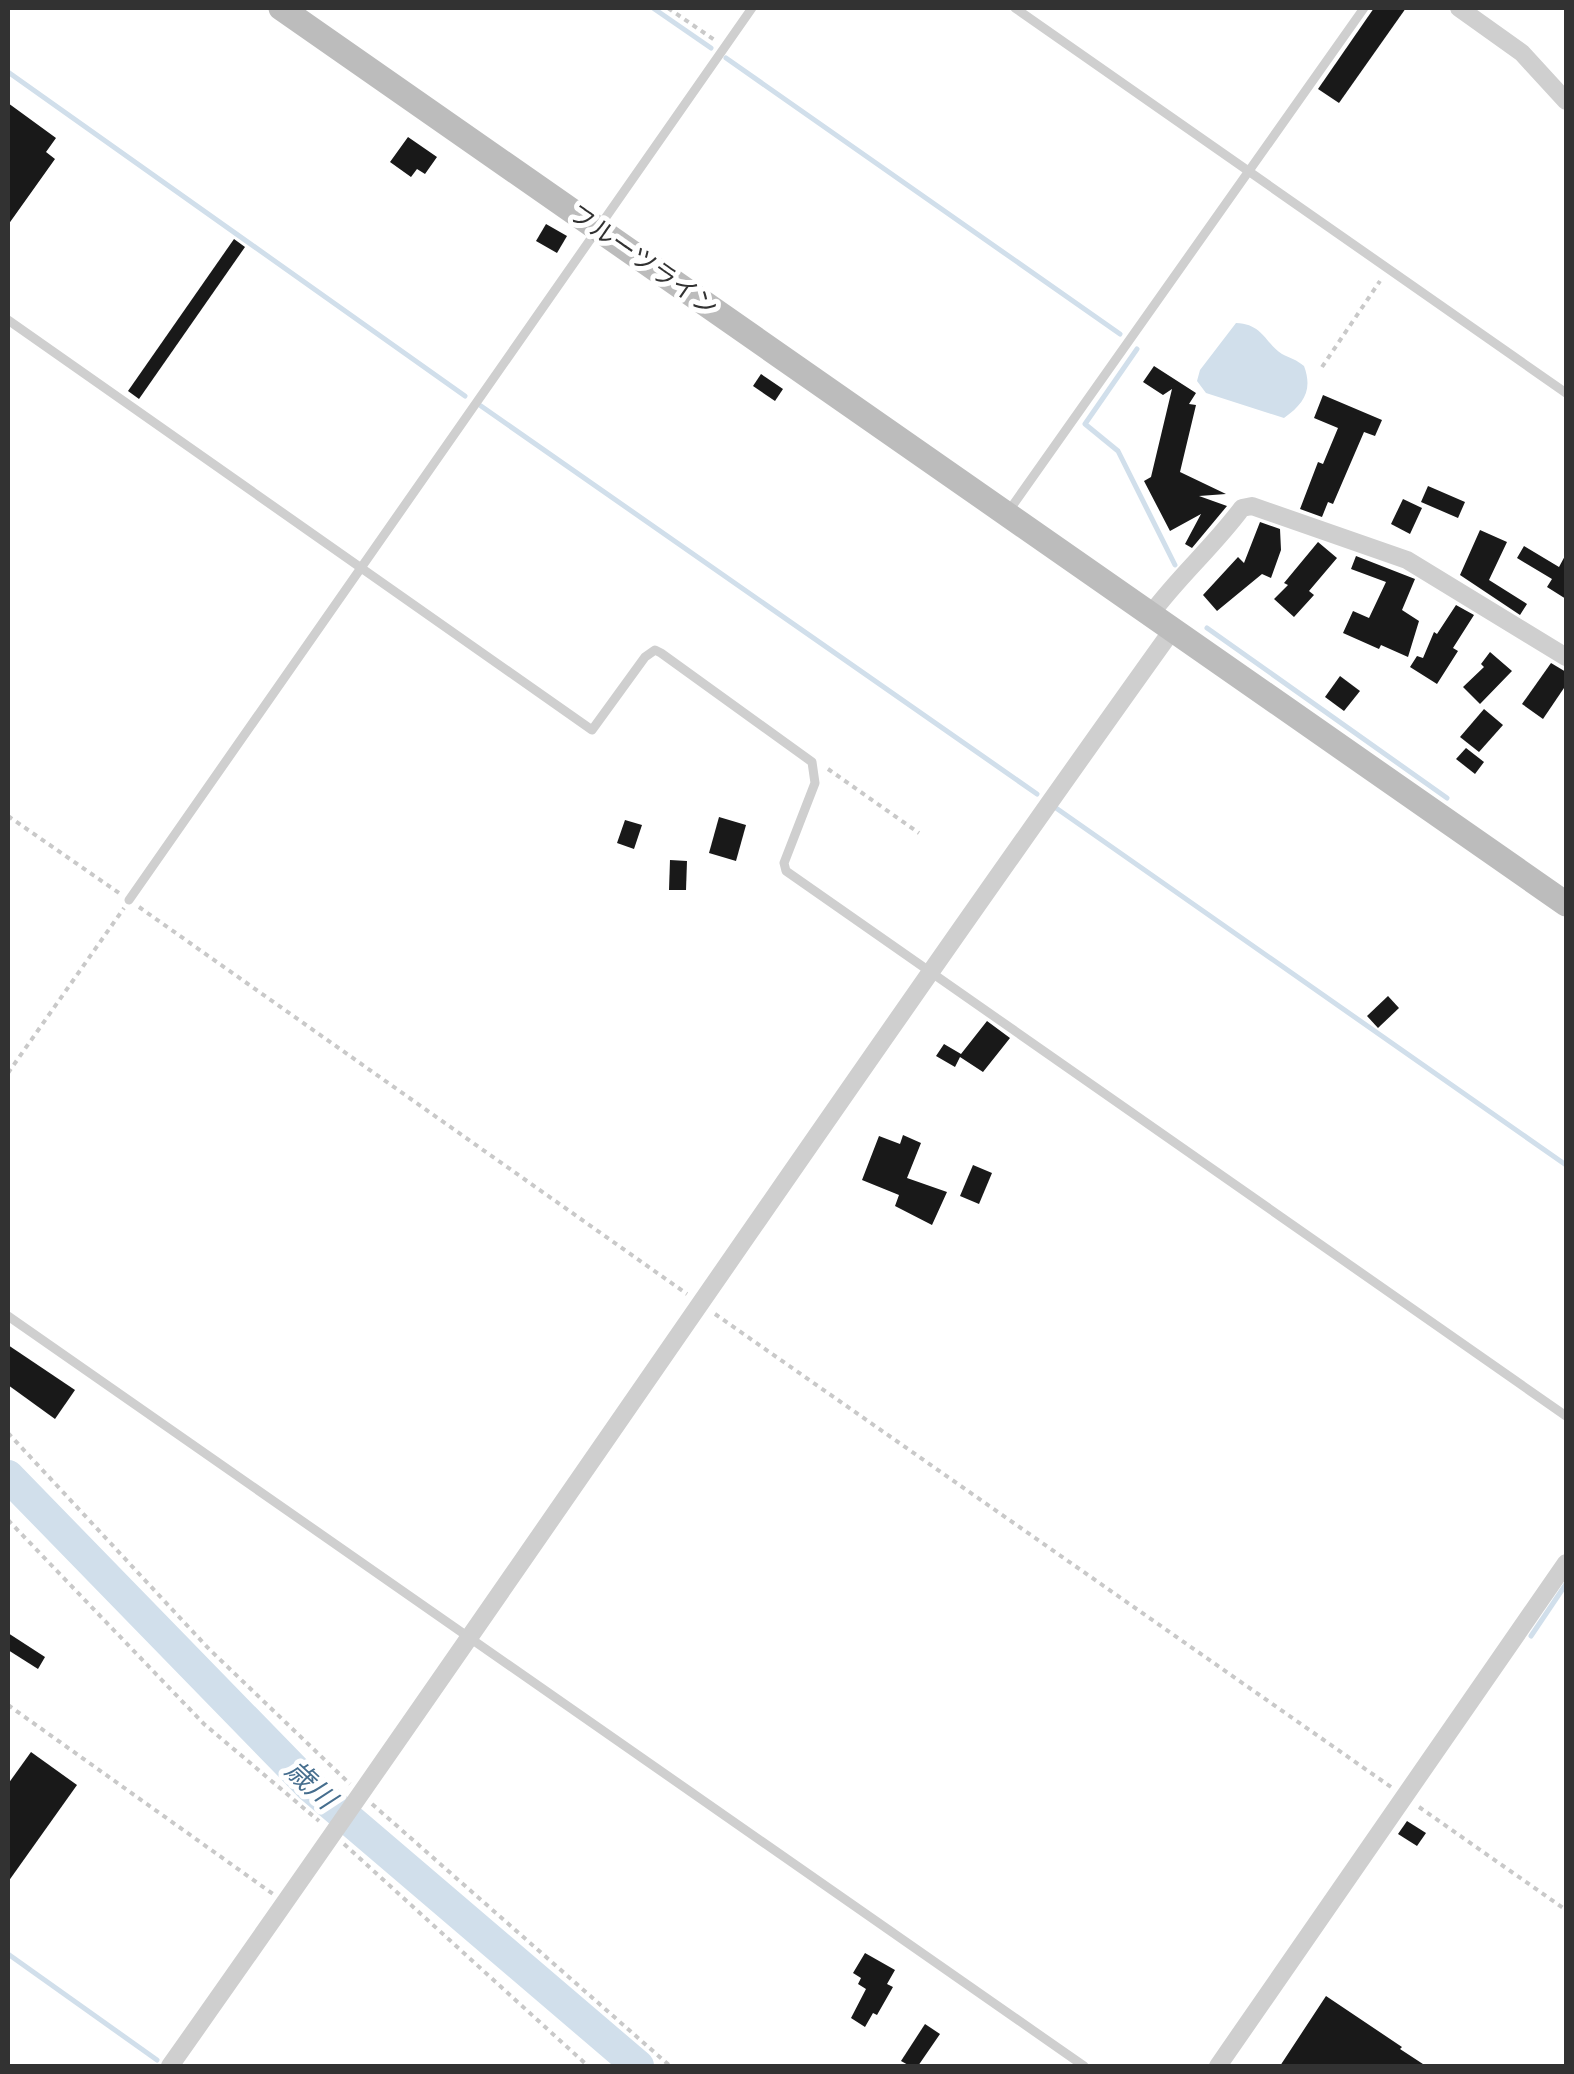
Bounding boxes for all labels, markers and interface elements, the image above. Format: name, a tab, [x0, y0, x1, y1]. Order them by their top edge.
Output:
street label: フルーツライン	[562, 196, 725, 325]
water label: 歳川	[277, 1751, 347, 1820]

